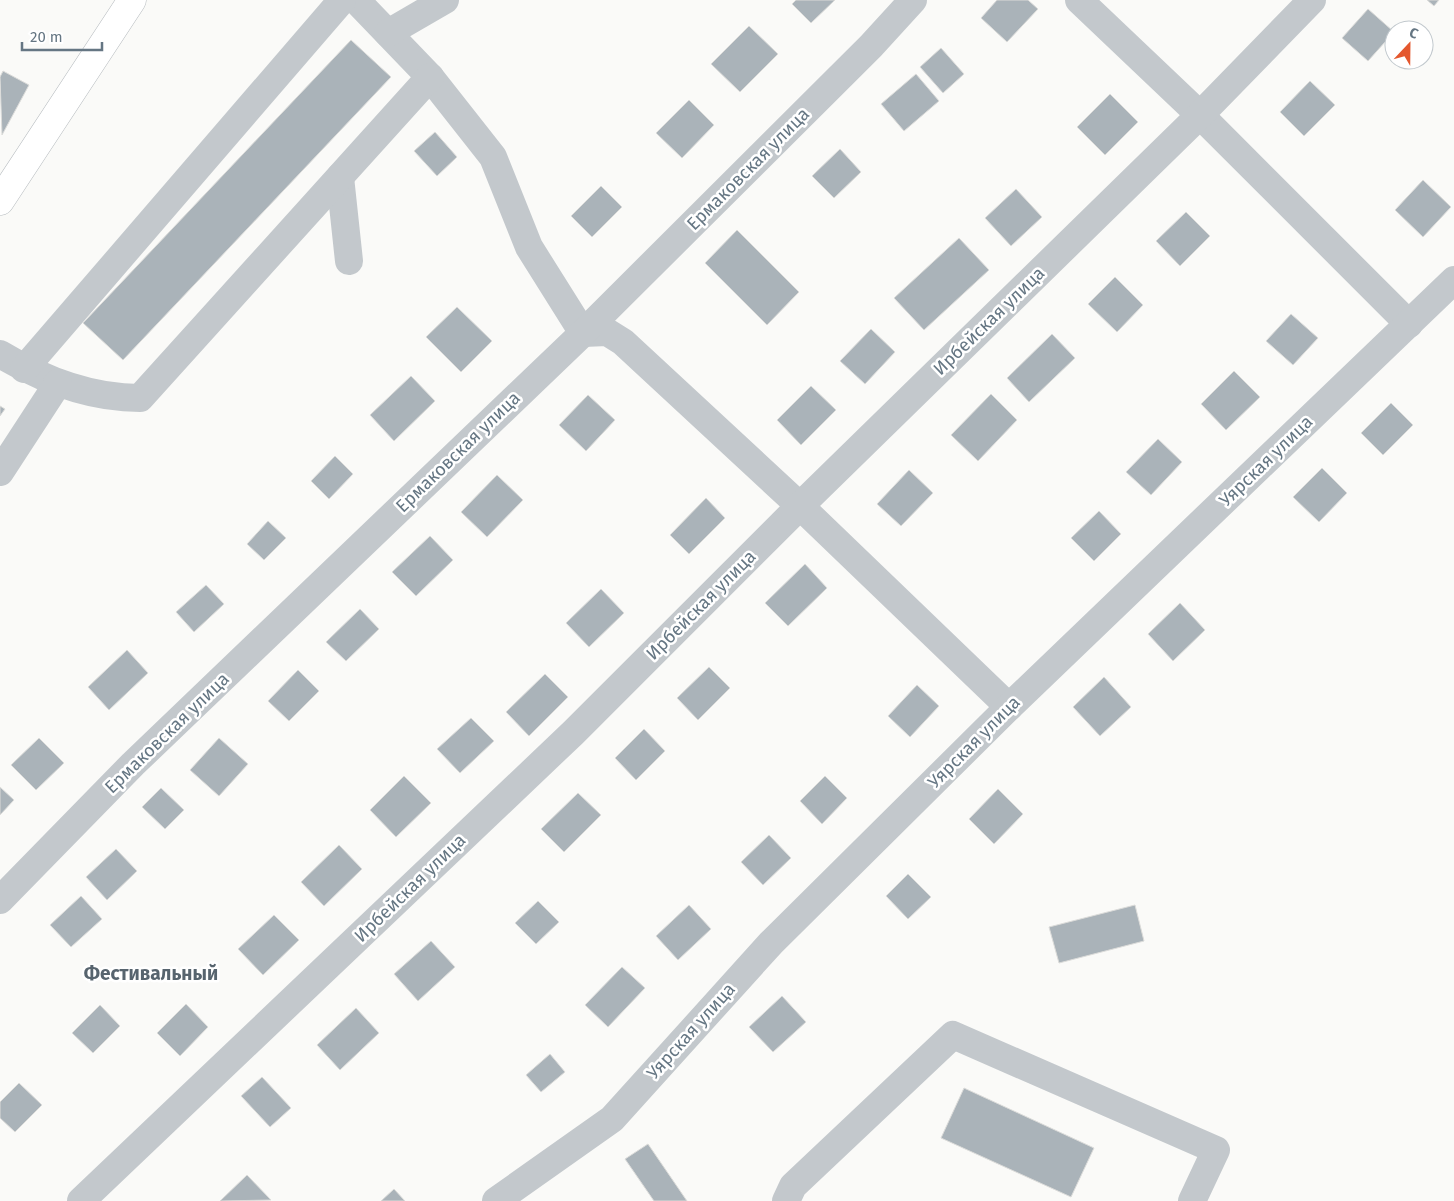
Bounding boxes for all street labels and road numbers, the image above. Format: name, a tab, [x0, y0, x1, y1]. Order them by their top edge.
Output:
street label: Ермаковская улица	[682, 103, 814, 235]
street label: Ирбейская улица	[929, 262, 1049, 380]
street label: Ермаковская улица	[391, 387, 525, 517]
street label: Уярская улица	[1215, 411, 1317, 511]
street label: Ирбейская улица	[641, 545, 761, 665]
street label: Ермаковская улица	[100, 668, 234, 798]
street label: Уярская улица	[923, 691, 1025, 793]
street label: Ирбейская улица	[350, 829, 470, 947]
street label: Уярская улица	[642, 978, 740, 1084]

